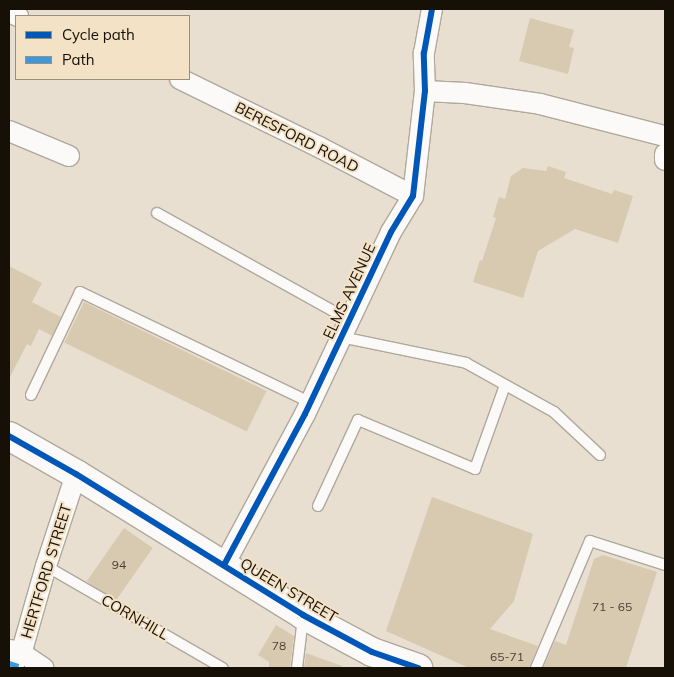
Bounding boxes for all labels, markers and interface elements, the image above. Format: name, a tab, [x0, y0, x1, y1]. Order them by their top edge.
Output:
legend	[15, 15, 190, 80]
text: Cycle path	[62, 25, 135, 44]
text: Path	[62, 50, 94, 69]
street label: BERESFORD ROAD	[232, 98, 362, 176]
street label: ELMS AVENUE	[319, 240, 379, 342]
street label: HERTFORD STREET	[17, 502, 75, 640]
street label: QUEEN STREET	[237, 554, 341, 626]
house number: 94	[112, 558, 126, 572]
street label: CORNHILL	[98, 590, 172, 644]
house number: 71 - 65	[592, 600, 632, 614]
house number: 78	[272, 639, 286, 653]
house number: 65-71	[490, 650, 524, 664]

